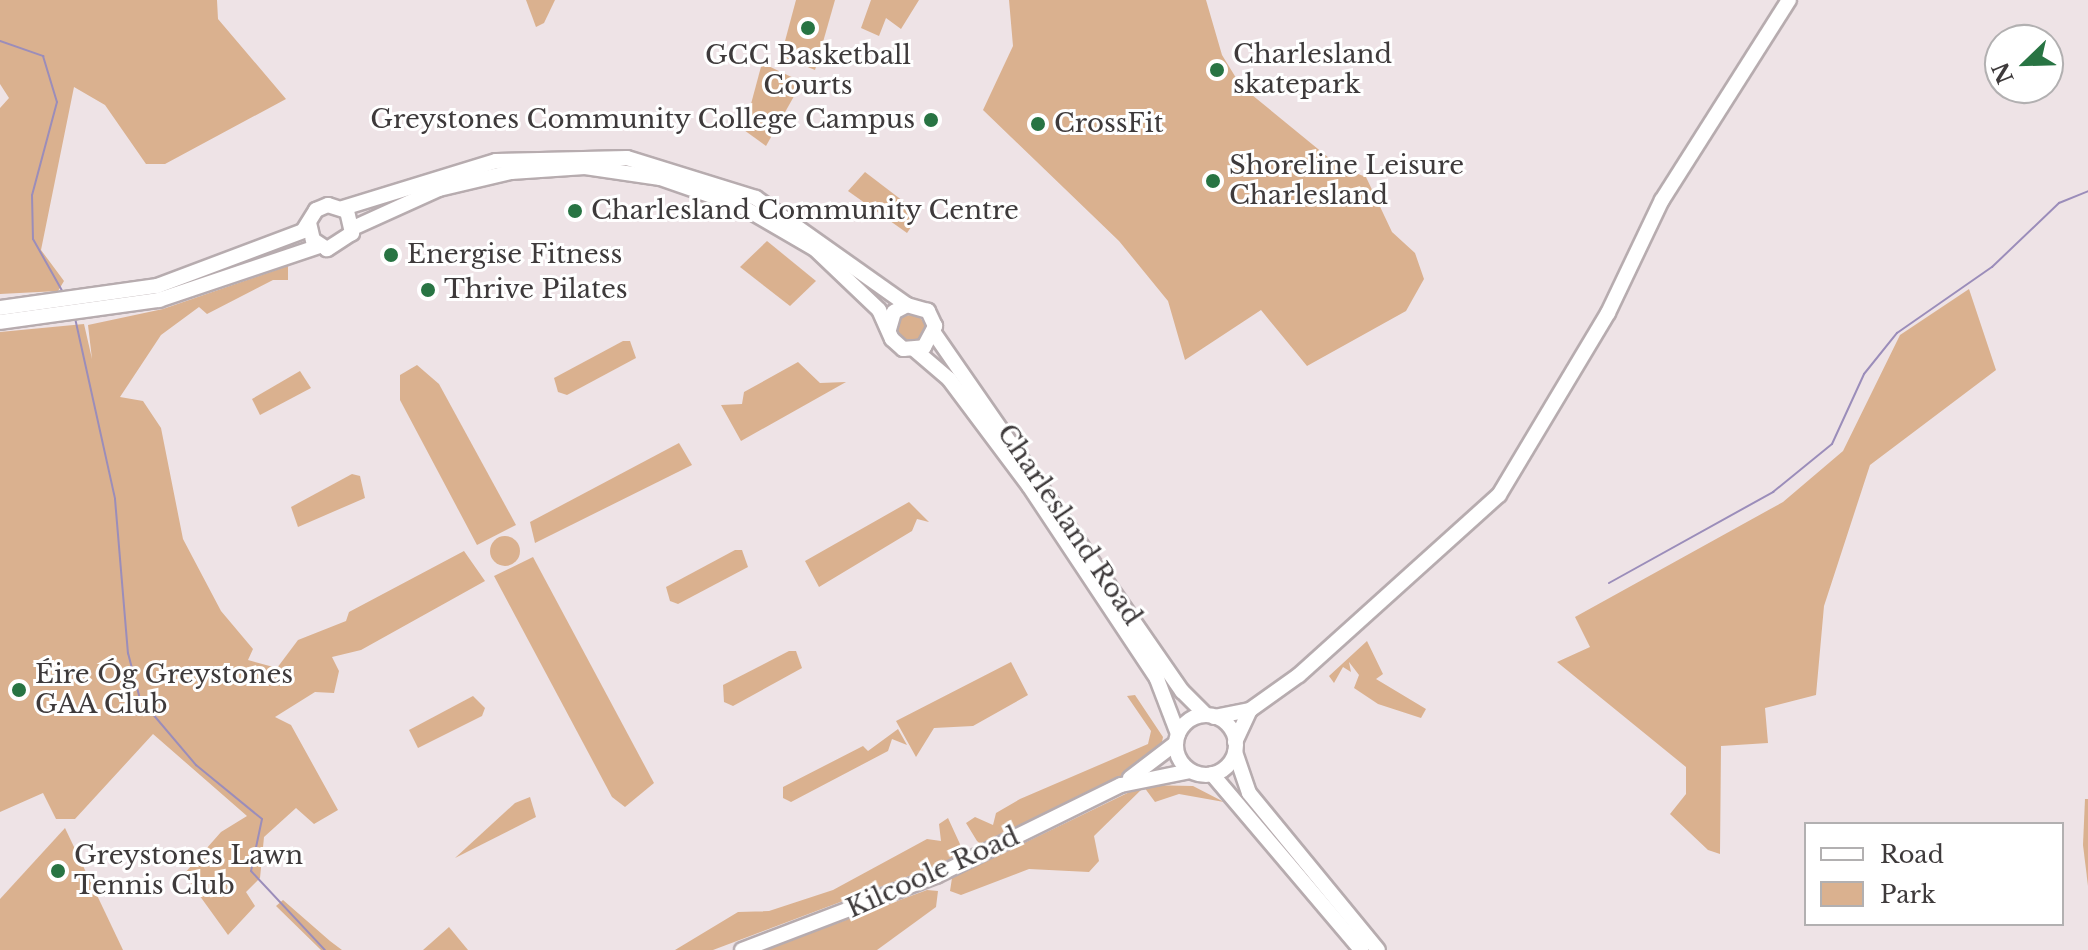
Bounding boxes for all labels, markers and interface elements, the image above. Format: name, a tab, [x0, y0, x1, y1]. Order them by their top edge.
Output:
marker: GCC Basketball Courts	[799, 19, 817, 37]
north arrow	[1984, 24, 2064, 104]
place label: Charlesland skatepark	[1233, 39, 1392, 100]
place label: GCC Basketball Courts	[705, 40, 911, 102]
text: N	[1987, 58, 2020, 88]
marker: Charlesland skatepark	[1208, 61, 1226, 79]
place label: Greystones Community College Campus	[370, 104, 915, 136]
place label: CrossFit	[1054, 108, 1163, 140]
marker: Greystones Community College Campus	[922, 111, 940, 129]
marker: CrossFit	[1029, 115, 1047, 133]
place label: Shoreline Leisure Charlesland	[1229, 150, 1464, 212]
marker: Shoreline Leisure Charlesland	[1204, 172, 1222, 190]
place label: Charlesland Community Centre	[591, 195, 1020, 227]
marker: Charlesland Community Centre	[566, 202, 584, 220]
place label: Energise Fitness	[407, 239, 622, 271]
marker: Energise Fitness	[382, 246, 400, 264]
place label: Thrive Pilates	[444, 274, 628, 306]
marker: Thrive Pilates	[419, 281, 437, 299]
street label: Charlesland Road	[990, 419, 1148, 631]
place label: Éire Óg Greystones GAA Club	[35, 659, 293, 720]
marker: Éire Óg Greystones GAA Club	[10, 681, 28, 699]
street label: Kilcoole Road	[842, 821, 1024, 925]
legend	[1804, 822, 2064, 926]
place label: Greystones Lawn Tennis Club	[74, 840, 303, 902]
text: Road	[1880, 840, 1944, 869]
marker: Greystones Lawn Tennis Club	[49, 862, 67, 880]
text: Park	[1880, 880, 1936, 909]

